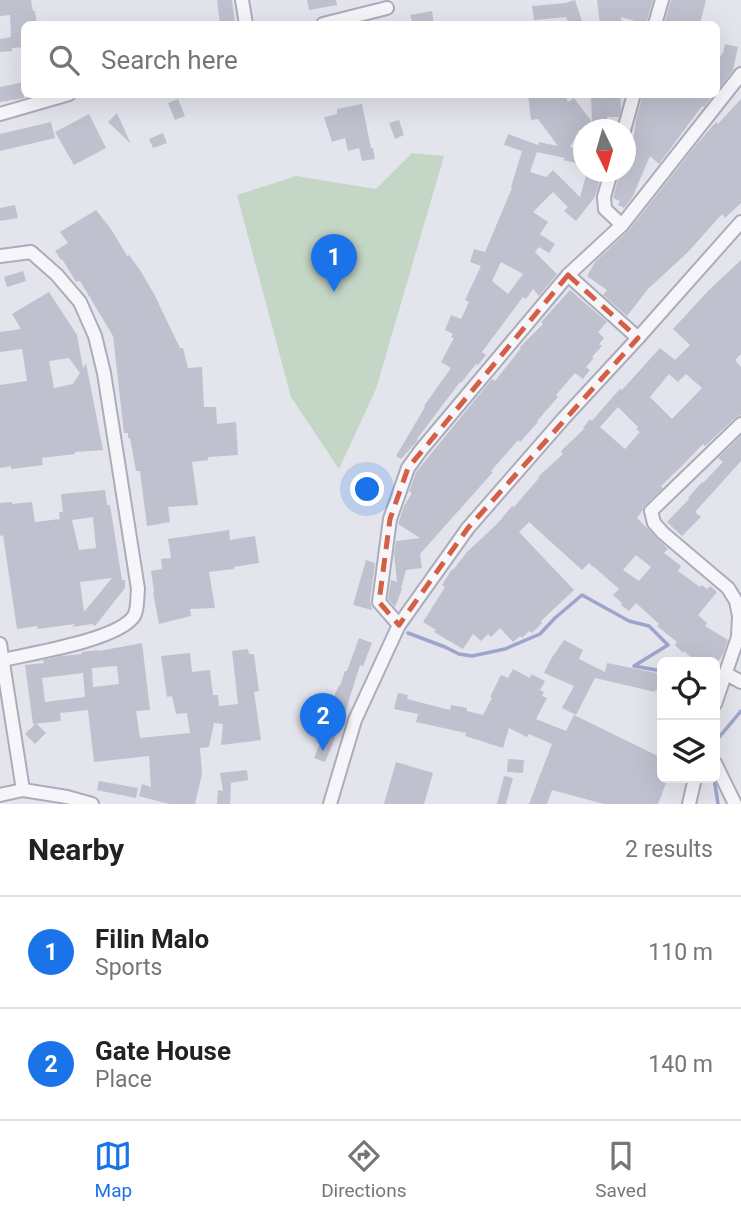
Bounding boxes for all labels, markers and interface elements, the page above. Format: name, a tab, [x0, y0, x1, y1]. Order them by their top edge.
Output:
search box	[21, 21, 720, 98]
icon: search	[45, 41, 83, 79]
text: Search here	[101, 45, 238, 75]
north arrow	[573, 119, 636, 182]
pin: 1	[311, 234, 357, 292]
your location	[350, 472, 384, 506]
map controls	[657, 657, 720, 783]
button: locate	[657, 657, 720, 720]
pin: 2	[300, 693, 346, 751]
button: layers	[657, 720, 720, 783]
text: Nearby	[28, 832, 124, 867]
text: 2 results	[625, 836, 713, 863]
text: Filin Malo	[95, 924, 209, 954]
text: 1	[44, 939, 58, 966]
text: 110 m	[648, 939, 713, 966]
text: Sports	[95, 954, 162, 981]
text: Gate House	[95, 1036, 231, 1066]
text: 2	[44, 1051, 58, 1078]
text: 140 m	[648, 1051, 713, 1078]
text: Place	[95, 1066, 152, 1093]
tab: Map	[94, 1137, 132, 1202]
tab: Directions	[321, 1137, 406, 1202]
tab: Saved	[595, 1137, 647, 1202]

